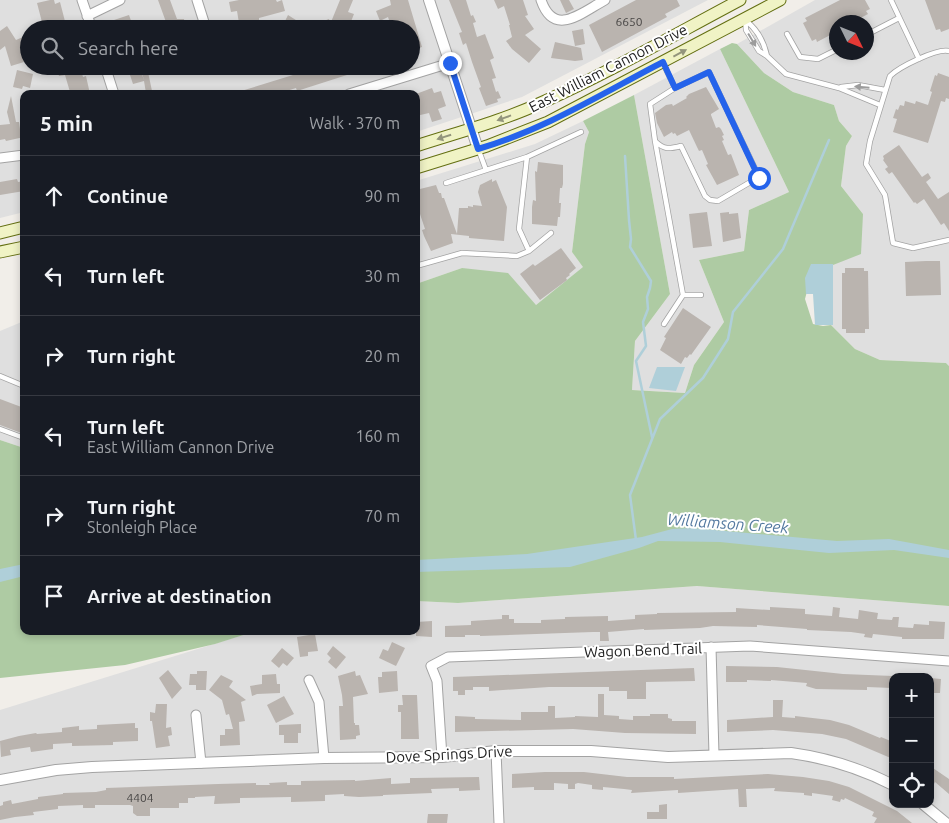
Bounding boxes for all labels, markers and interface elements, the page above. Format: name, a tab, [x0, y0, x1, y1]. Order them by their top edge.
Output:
house number: 6650	[615, 15, 643, 28]
north arrow	[829, 15, 874, 60]
search box	[20, 20, 420, 75]
street label: East William Cannon Drive	[526, 21, 690, 115]
icon: search	[38, 34, 66, 62]
one-way arrow	[747, 34, 756, 47]
text: Search here	[78, 37, 178, 59]
one-way arrow	[673, 49, 687, 57]
route end	[439, 52, 462, 75]
one-way arrow	[854, 82, 870, 90]
text: 5 min	[40, 111, 93, 135]
text: Walk · 370 m	[309, 114, 400, 132]
one-way arrow	[497, 115, 512, 122]
one-way arrow	[436, 133, 451, 141]
route start	[748, 167, 771, 190]
icon: ahead	[40, 182, 68, 210]
text: Continue	[87, 185, 168, 207]
text: 90 m	[364, 187, 400, 205]
icon: left	[40, 262, 68, 290]
text: Turn left	[87, 265, 165, 287]
text: 30 m	[364, 267, 400, 285]
icon: right	[40, 342, 68, 370]
text: Turn right	[87, 345, 175, 367]
text: 20 m	[364, 347, 400, 365]
text: Turn left	[87, 416, 165, 438]
icon: left	[40, 422, 68, 450]
text: 160 m	[355, 427, 400, 445]
text: East William Cannon Drive	[87, 438, 274, 456]
text: Turn right	[87, 496, 175, 518]
icon: right	[40, 502, 68, 530]
text: 70 m	[364, 507, 400, 525]
water label: Williamson Creek	[667, 510, 790, 536]
text: Stonleigh Place	[87, 518, 197, 536]
icon: arrive	[40, 582, 68, 610]
text: Arrive at destination	[87, 585, 272, 607]
street label: Wagon Bend Trail	[584, 639, 702, 661]
map controls	[889, 673, 934, 808]
button: +	[889, 673, 934, 718]
button: −	[889, 718, 934, 763]
street label: Dove Springs Drive	[385, 742, 513, 766]
button: locate	[889, 763, 934, 808]
house number: 4404	[126, 791, 154, 804]

